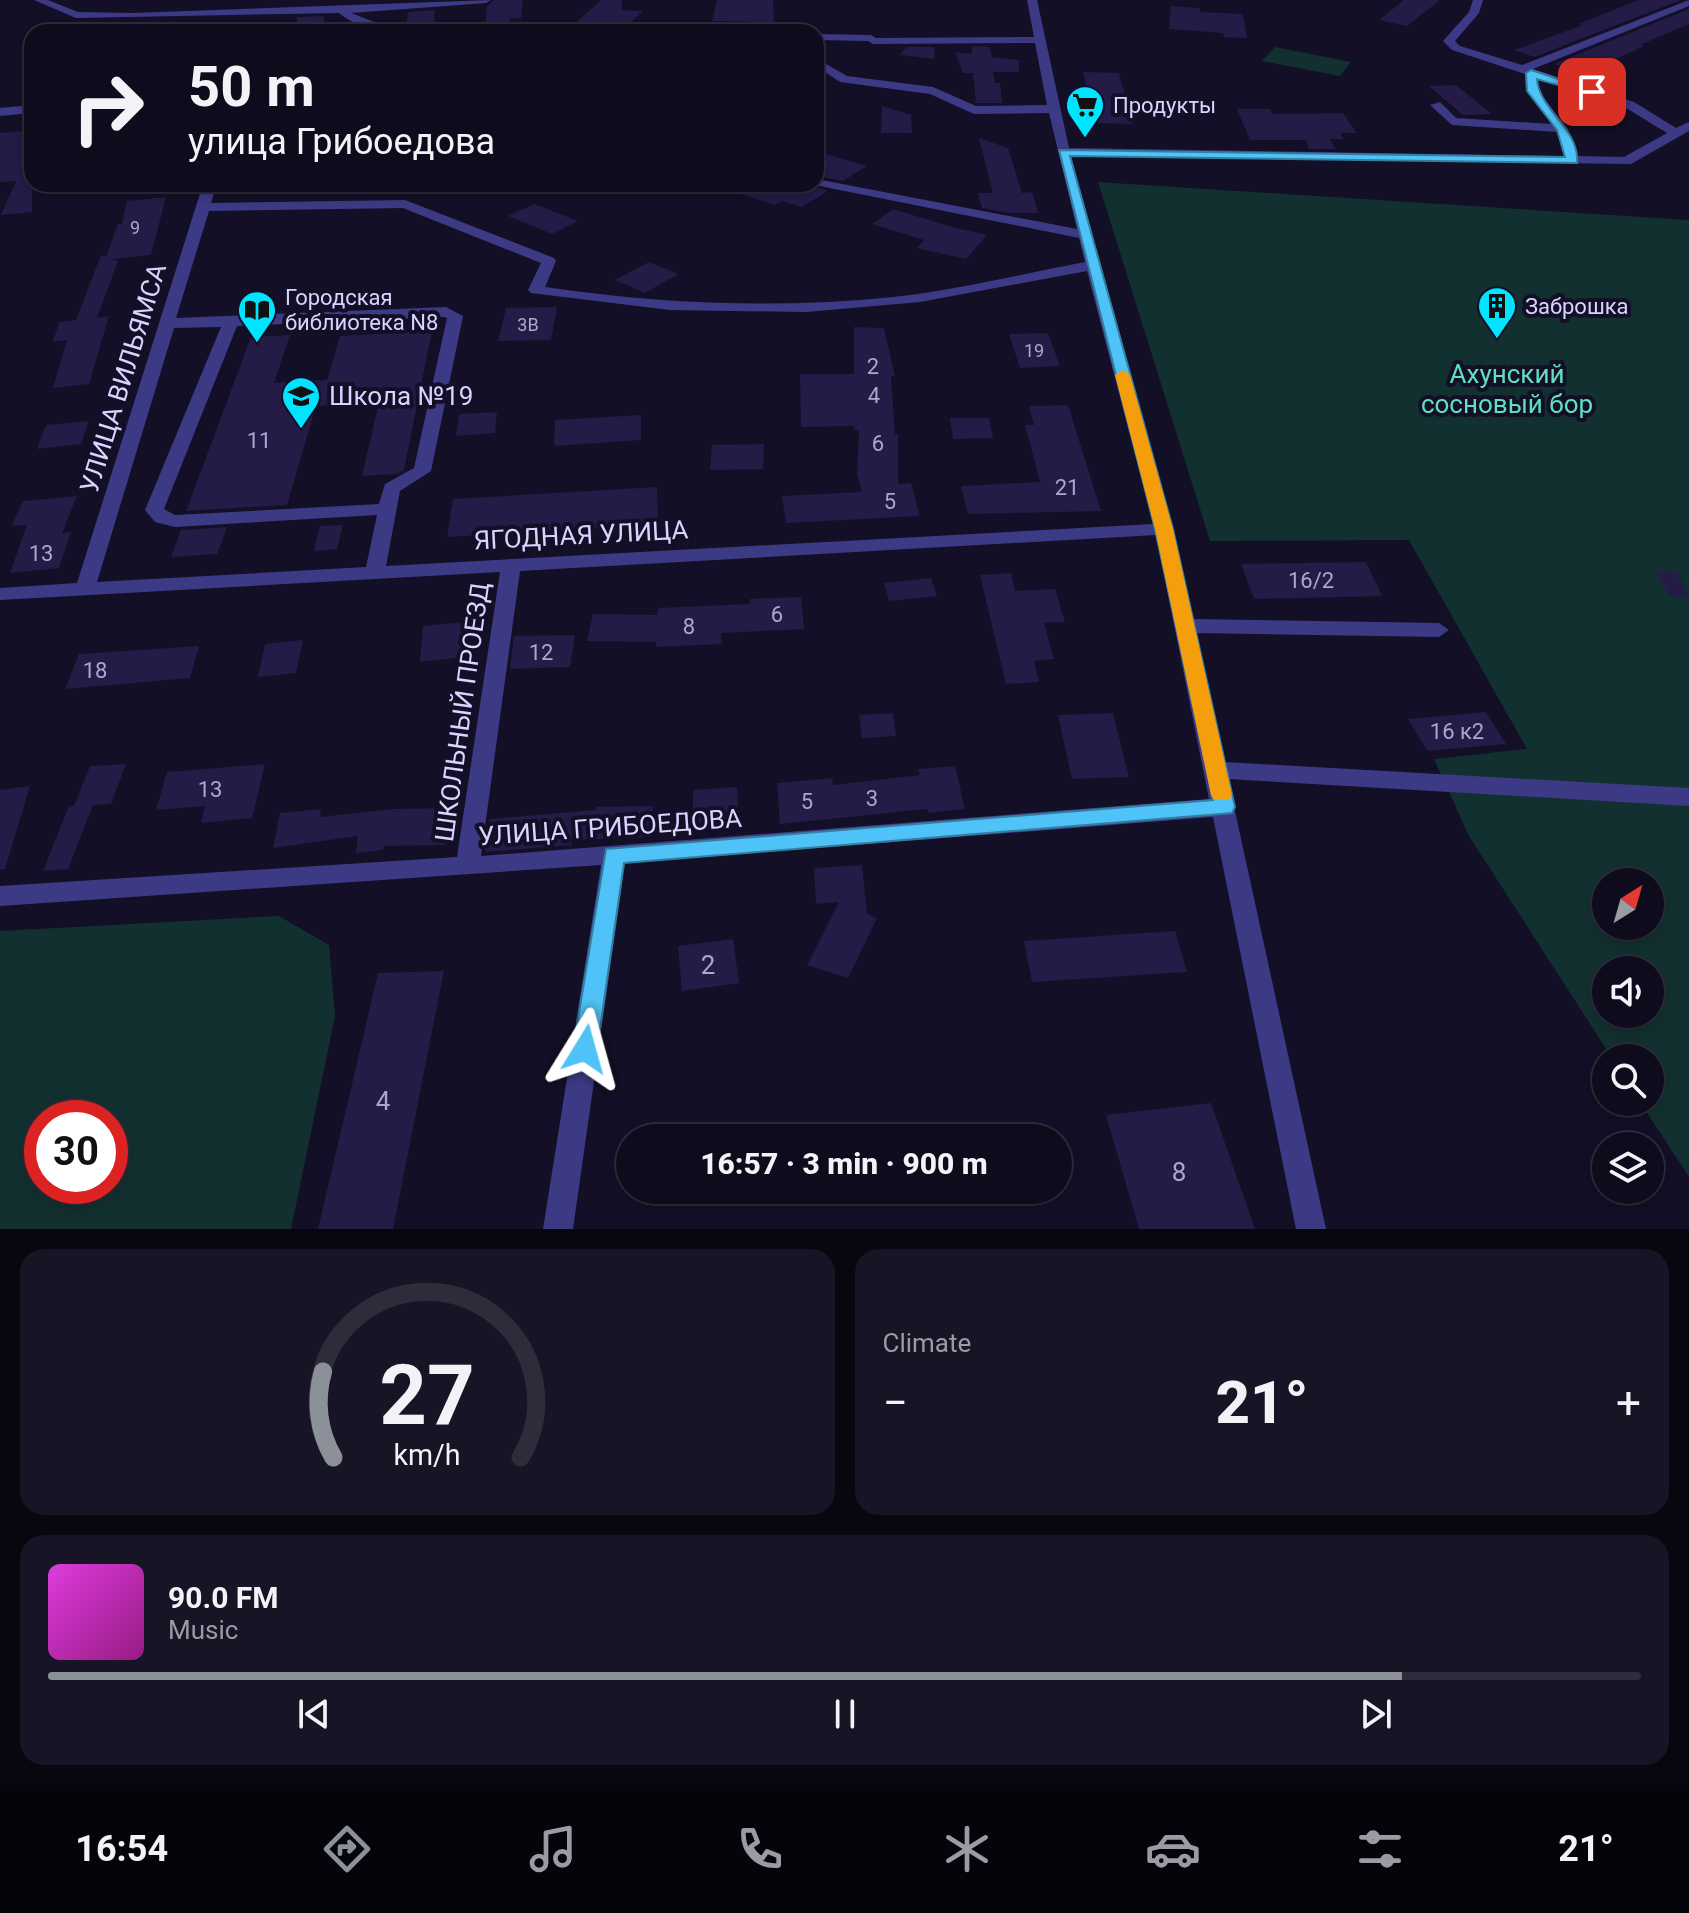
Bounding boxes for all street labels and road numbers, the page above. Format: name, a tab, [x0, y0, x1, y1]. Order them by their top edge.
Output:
street label: УЛИЦА ВИЛЬЯМСА	[74, 260, 172, 496]
street label: ЯГОДНАЯ УЛИЦА	[473, 514, 689, 556]
street label: ШКОЛЬНЫЙ ПРОЕЗД	[429, 580, 495, 844]
street label: УЛИЦА ГРИБОЕДОВА	[477, 803, 743, 851]

